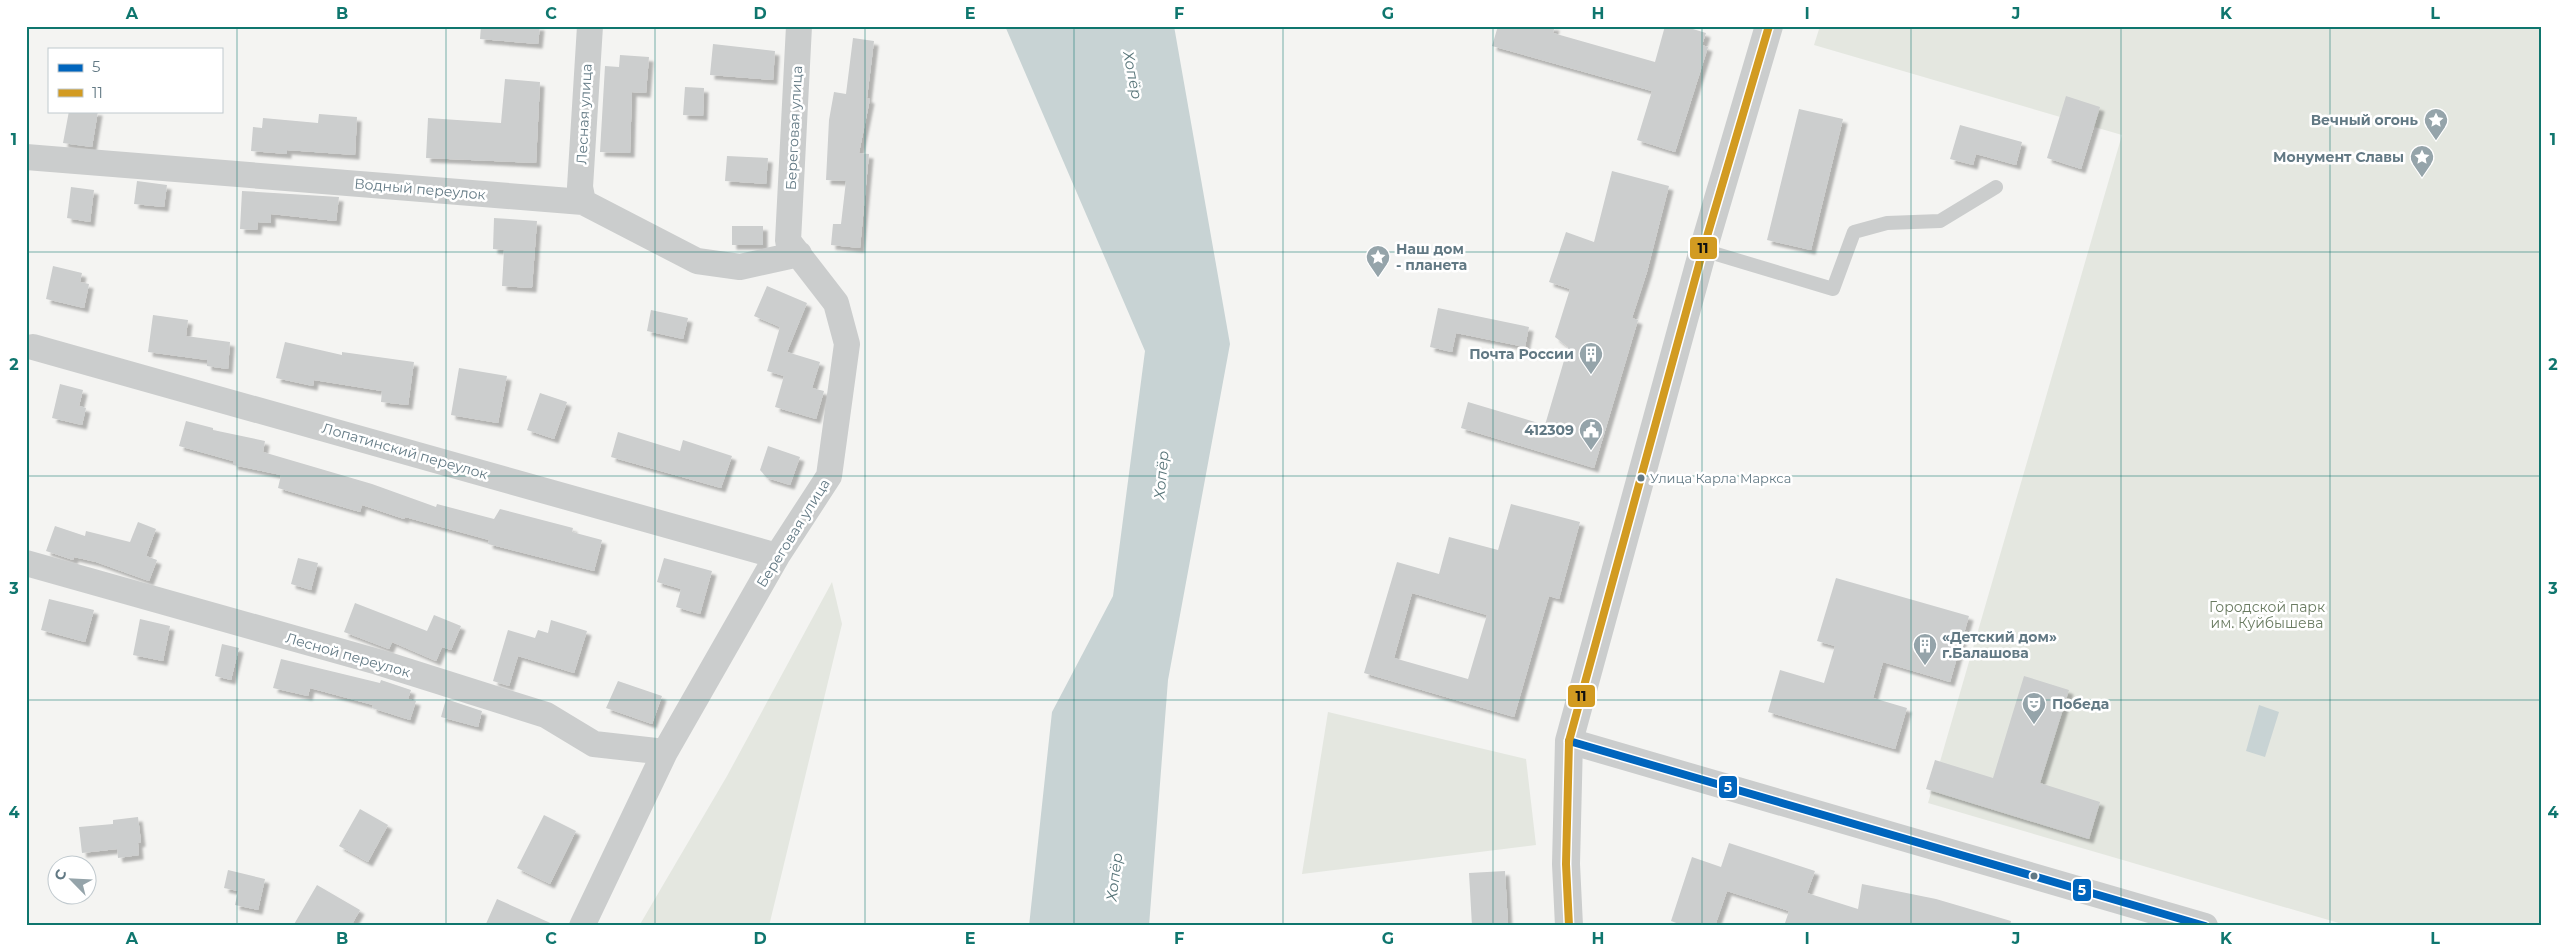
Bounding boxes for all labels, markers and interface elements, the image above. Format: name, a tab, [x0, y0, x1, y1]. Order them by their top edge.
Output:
text: A	[125, 4, 139, 23]
text: B	[336, 4, 348, 23]
text: C	[545, 4, 557, 23]
text: D	[753, 4, 767, 23]
text: E	[965, 4, 975, 23]
text: F	[1174, 4, 1184, 23]
text: G	[1382, 4, 1394, 23]
text: H	[1592, 4, 1604, 23]
text: I	[1804, 4, 1810, 23]
text: J	[2011, 4, 2020, 23]
text: K	[2220, 4, 2233, 23]
text: L	[2430, 4, 2440, 23]
legend	[48, 48, 222, 112]
water label: Хопёр	[1119, 48, 1147, 101]
text: 5	[92, 57, 101, 76]
street label: Лесная улица	[572, 63, 596, 165]
street label: Береговая улица	[782, 65, 806, 191]
text: 11	[92, 83, 103, 102]
place icon: Вечный огонь	[2423, 107, 2449, 141]
place label: Вечный огонь	[2311, 111, 2419, 129]
text: 1	[11, 130, 17, 149]
text: 1	[2550, 130, 2556, 149]
place icon: Монумент Славы	[2409, 144, 2435, 178]
place label: Монумент Славы	[2273, 148, 2404, 166]
street label: Водный переулок	[354, 174, 486, 204]
line badge: 11	[1689, 236, 1718, 260]
text: 11	[1698, 239, 1708, 257]
place label: Наш дом - планета	[1396, 240, 1467, 274]
place icon: Наш дом - планета	[1365, 244, 1391, 278]
building icon: Почта России	[1578, 341, 1604, 375]
place label: Почта России	[1469, 345, 1574, 363]
text: 2	[9, 355, 19, 374]
text: 2	[2548, 355, 2558, 374]
public building icon: 412309	[1578, 417, 1604, 451]
street label: Лопатинский переулок	[320, 419, 490, 483]
place label: 412309	[1524, 421, 1574, 439]
water label: Хопёр	[1149, 450, 1173, 501]
place label: Улица Карла Маркса	[1650, 470, 1791, 486]
marker: Улица Карла Маркса	[1636, 473, 1646, 483]
street label: Береговая улица	[752, 475, 834, 591]
text: 3	[8, 579, 19, 598]
text: 3	[2547, 579, 2558, 598]
park label: Городской парк им. Куйбышева	[2209, 598, 2325, 632]
place label: «Детский дом» г.Балашова	[1942, 628, 2057, 662]
street label: Лесной переулок	[284, 629, 412, 681]
building icon: «Детский дом» г.Балашова	[1912, 632, 1938, 666]
line badge: 11	[1567, 684, 1596, 708]
text: 11	[1576, 687, 1586, 705]
theatre icon: Победа	[2021, 691, 2047, 725]
place label: Победа	[2052, 695, 2109, 713]
line badge: 5	[1718, 775, 1738, 799]
text: 5	[1724, 778, 1732, 796]
text: 4	[8, 803, 20, 822]
text: 4	[2547, 803, 2559, 822]
water label: Хопёр	[1101, 852, 1126, 903]
north arrow	[48, 854, 98, 904]
text: С	[50, 866, 70, 883]
unlabelled marker	[2029, 871, 2039, 881]
line badge: 5	[2072, 878, 2092, 902]
text: 5	[2078, 881, 2086, 899]
text: A	[125, 929, 139, 948]
text: B	[336, 929, 348, 948]
text: C	[545, 929, 557, 948]
text: D	[753, 929, 767, 948]
text: E	[965, 929, 975, 948]
text: F	[1174, 929, 1184, 948]
text: G	[1382, 929, 1394, 948]
text: H	[1592, 929, 1604, 948]
text: I	[1804, 929, 1810, 948]
text: J	[2011, 929, 2020, 948]
text: K	[2220, 929, 2233, 948]
text: L	[2430, 929, 2440, 948]

